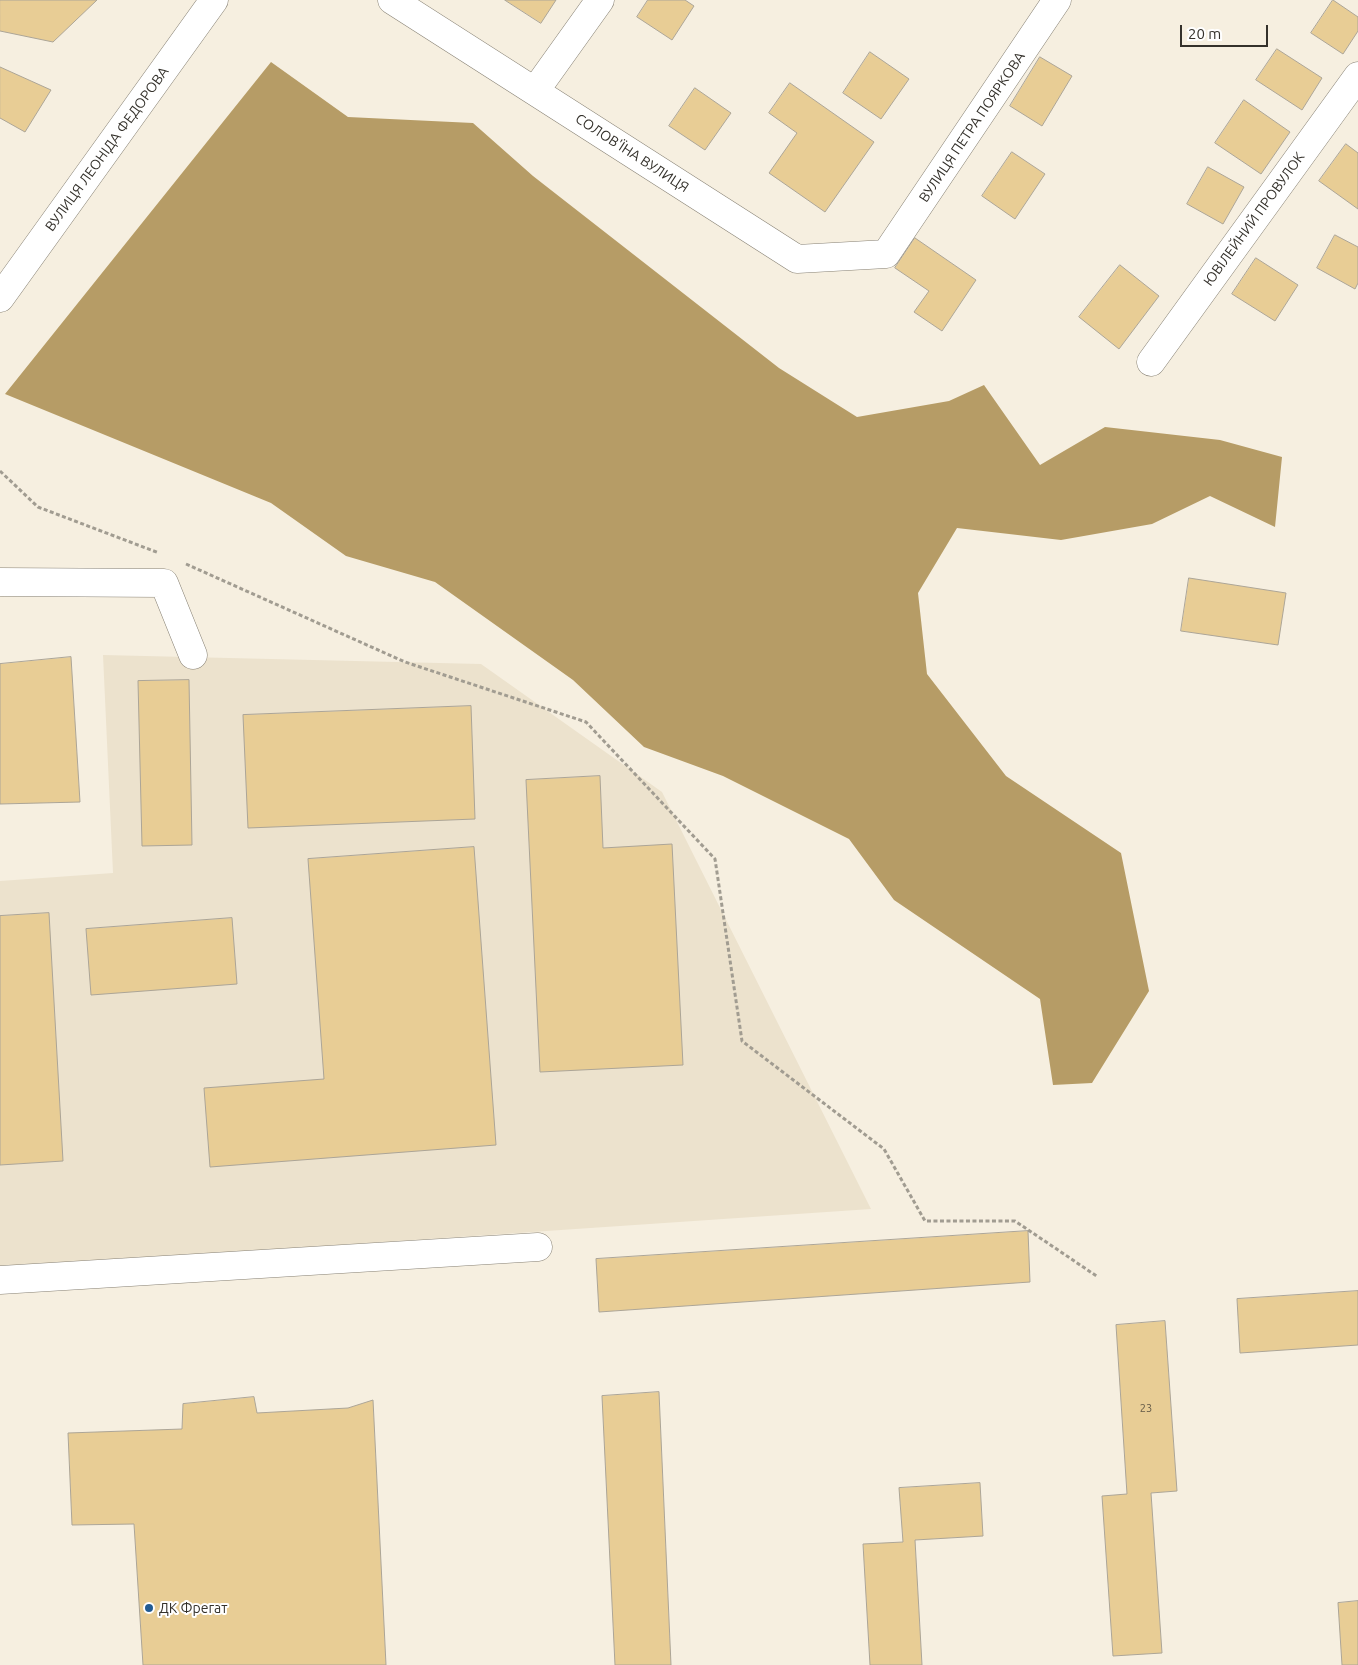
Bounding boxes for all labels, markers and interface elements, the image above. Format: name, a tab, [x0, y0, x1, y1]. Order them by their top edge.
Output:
scale bar	[1183, 15, 1270, 47]
text: 20 m	[1188, 25, 1221, 42]
street label: ВУЛИЦЯ ПЕТРА ПОЯРКОВА	[915, 49, 1029, 205]
street label: ВУЛИЦЯ ЛЕОНІДА ФЕДОРОВА	[42, 64, 172, 234]
street label: СОЛОВ'ЇНА ВУЛИЦЯ	[572, 110, 692, 196]
street label: ЮВІЛЕЙНИЙ ПРОВУЛОК	[1200, 149, 1308, 289]
house number: 23	[1140, 1401, 1152, 1415]
place label: ДК Фрегат	[159, 1600, 228, 1616]
marker: ДК Фрегат	[143, 1602, 155, 1614]

